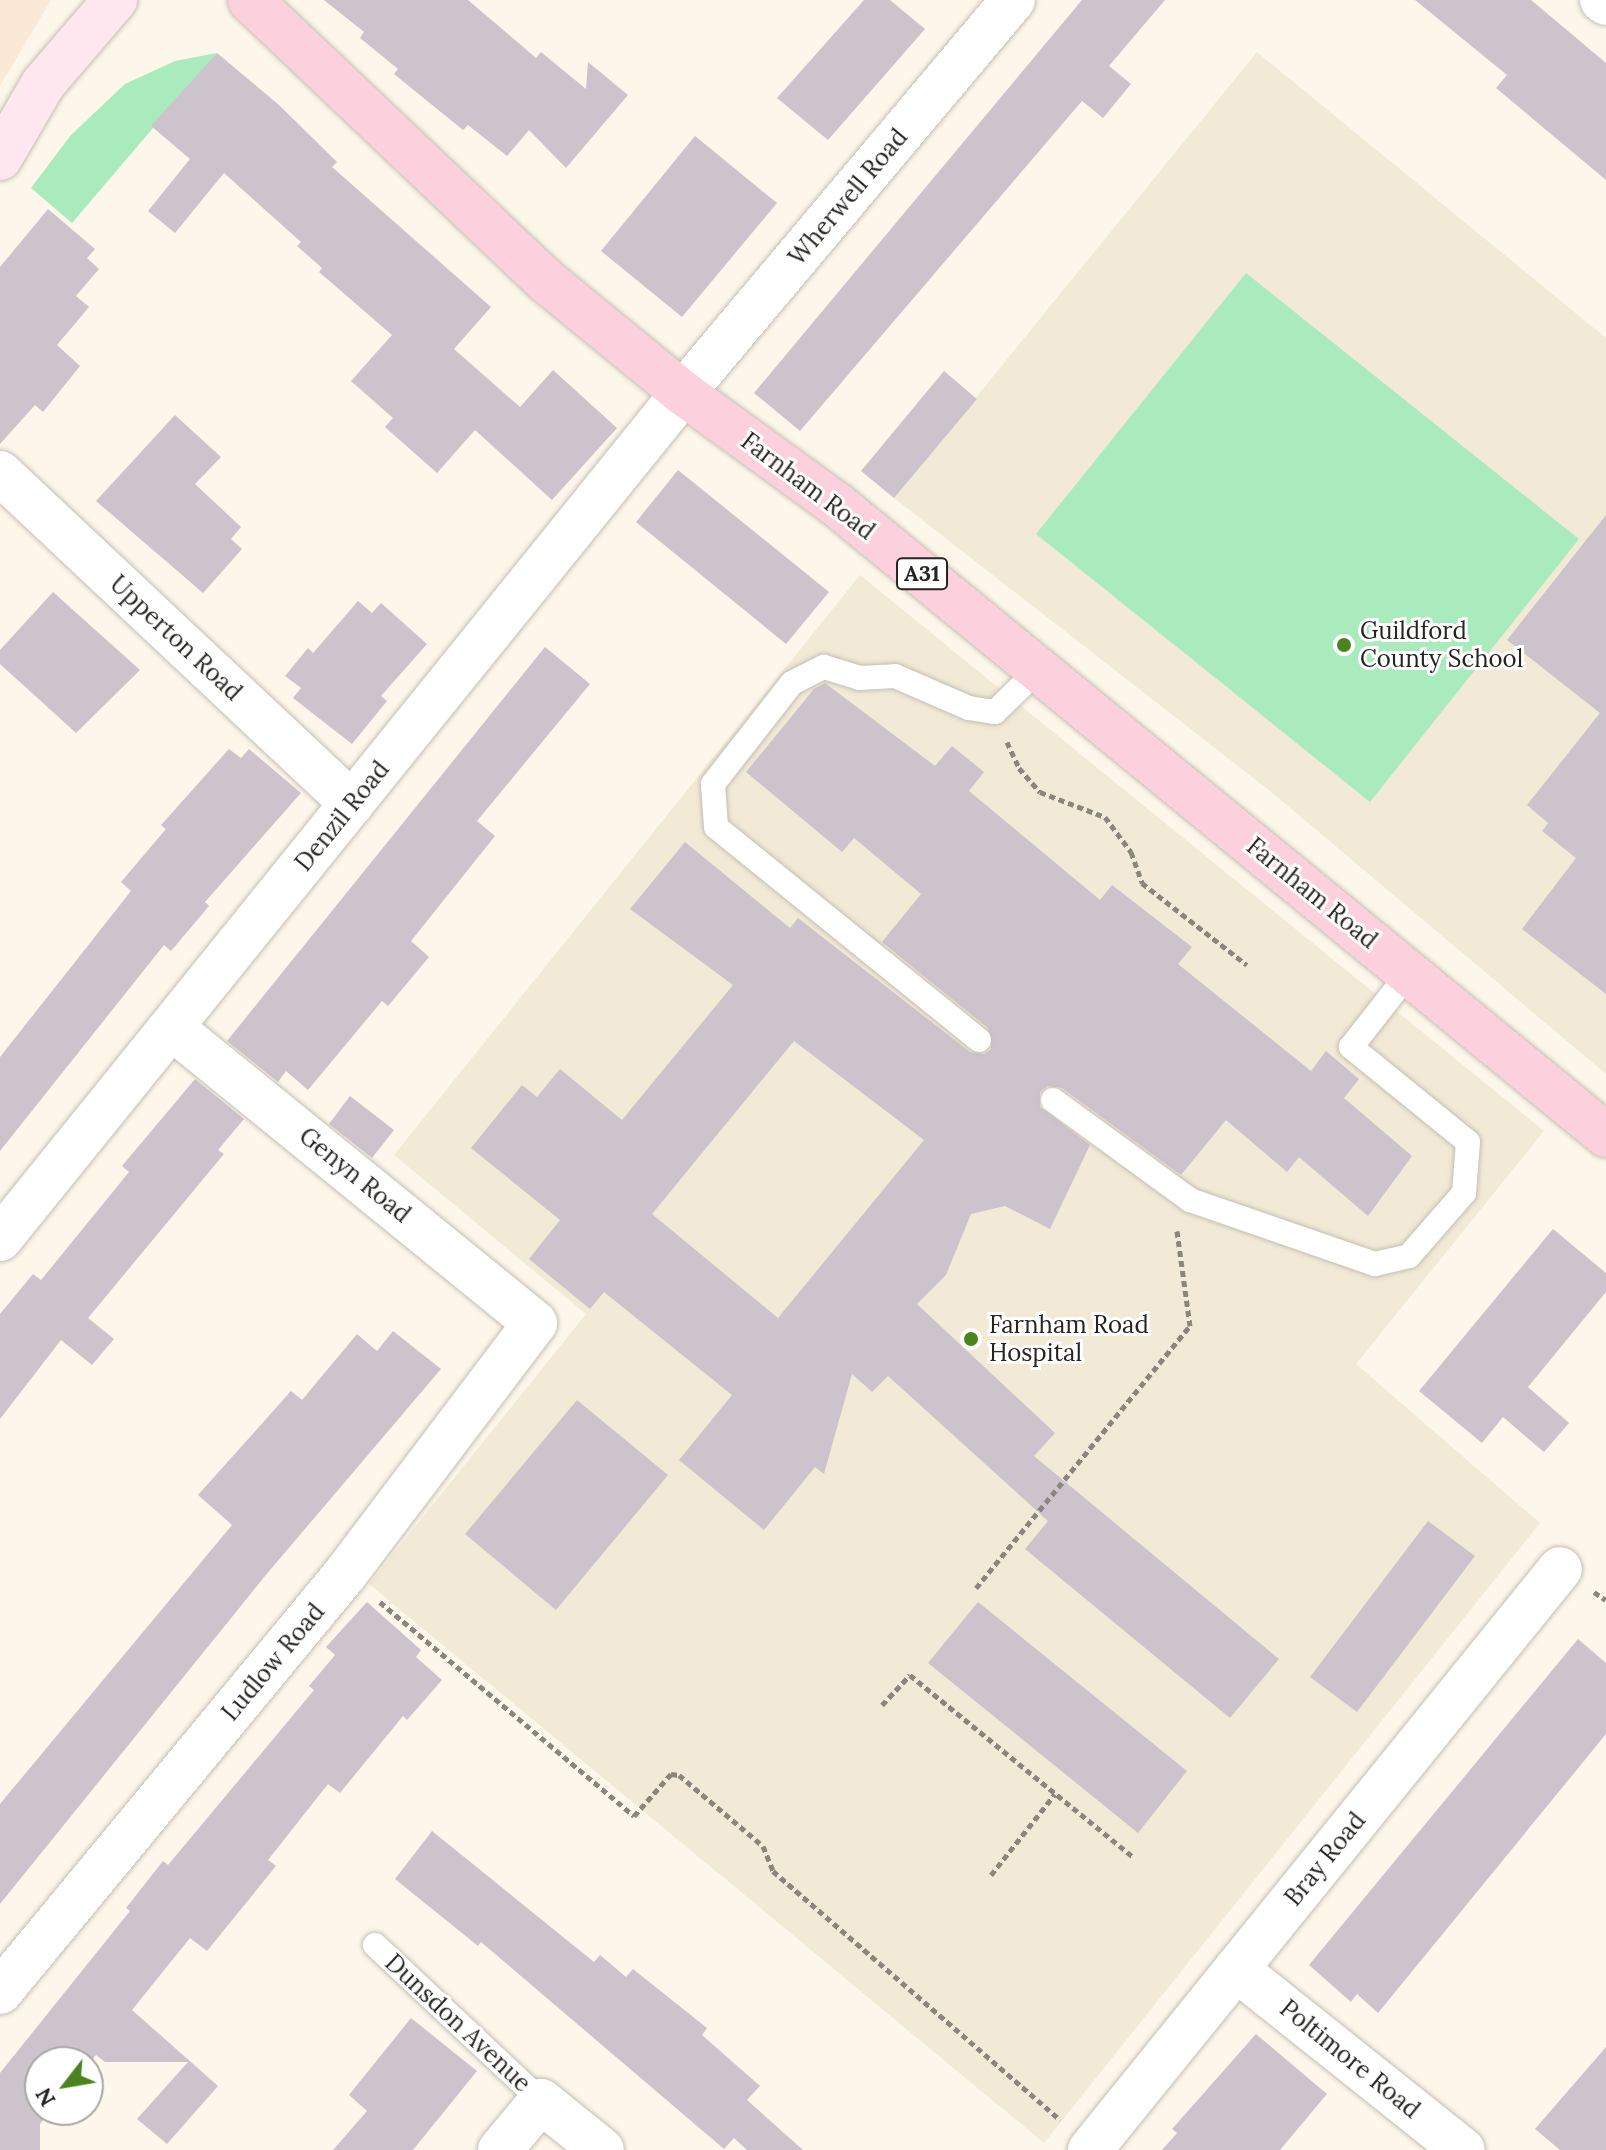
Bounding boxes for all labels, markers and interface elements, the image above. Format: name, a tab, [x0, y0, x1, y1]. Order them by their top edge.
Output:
street label: Wherwell Road	[783, 123, 913, 271]
street label: Farnham Road	[736, 426, 880, 546]
road number: A31	[896, 556, 948, 592]
street label: Upperton Road	[104, 569, 248, 707]
place label: Guildford County School	[1360, 617, 1523, 673]
marker: Guildford County School	[1335, 636, 1353, 654]
street label: Denzil Road	[289, 755, 395, 877]
street label: Farnham Road	[1241, 832, 1383, 954]
street label: Genyn Road	[294, 1121, 416, 1229]
place label: Farnham Road Hospital	[989, 1311, 1149, 1367]
marker: Farnham Road Hospital	[960, 1328, 982, 1350]
street label: Ludlow Road	[216, 1598, 330, 1726]
street label: Bray Road	[1279, 1807, 1371, 1911]
street label: Dunsdon Avenue	[379, 1948, 537, 2098]
street label: Poltimore Road	[1274, 1994, 1426, 2124]
north arrow	[24, 2046, 104, 2126]
text: N	[29, 2083, 62, 2112]

